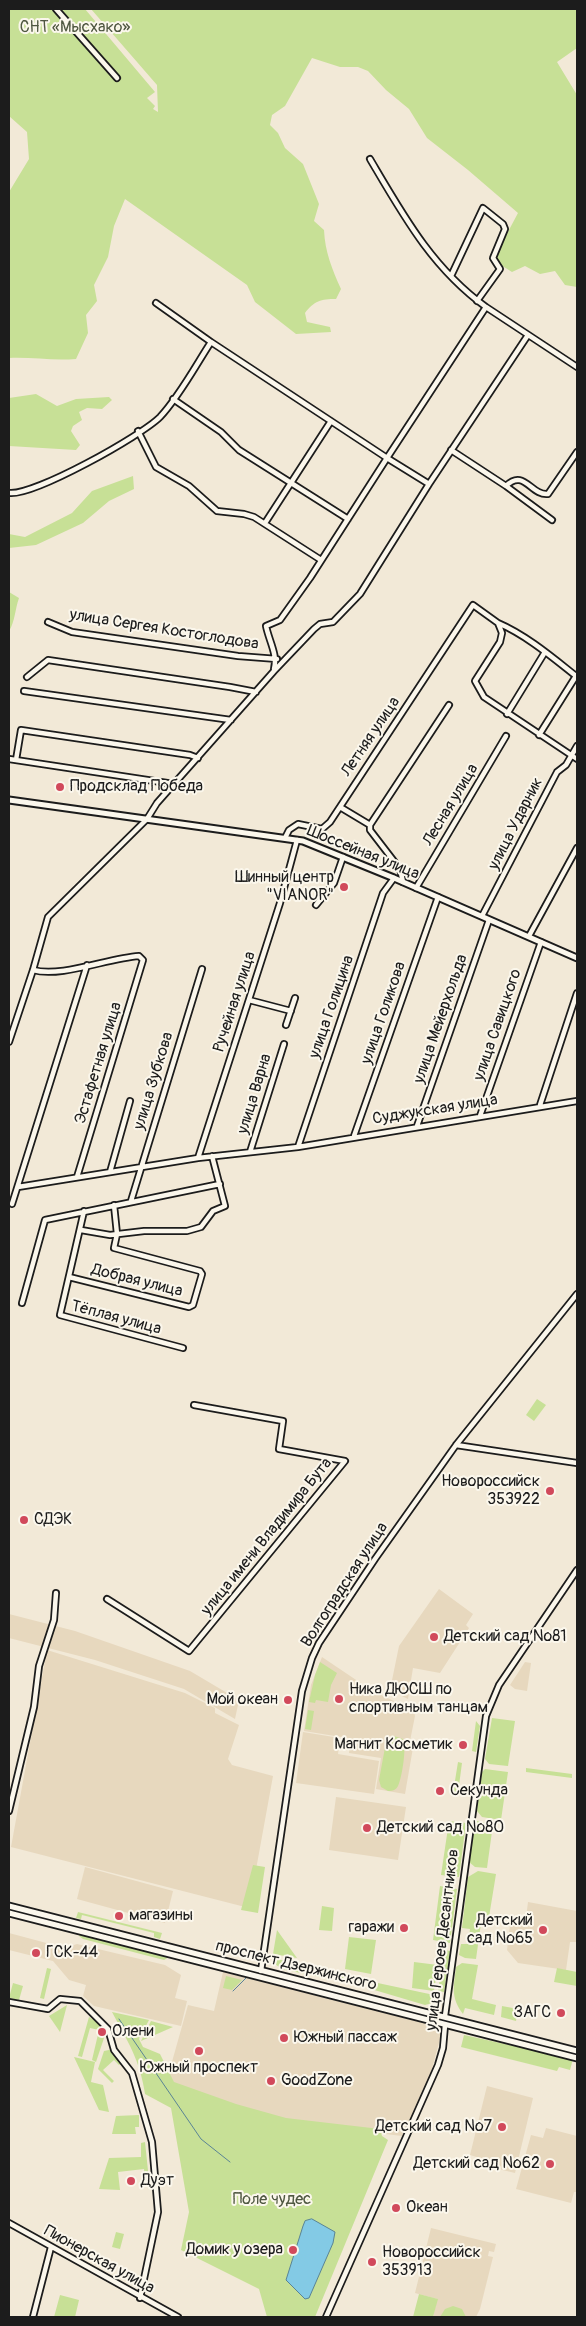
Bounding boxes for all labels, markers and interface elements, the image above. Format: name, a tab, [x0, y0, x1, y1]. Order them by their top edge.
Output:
park label: СНТ «Мысхако»	[20, 18, 130, 38]
street label: улица Сергея Костоглодова	[68, 606, 260, 654]
street label: Летняя улица	[337, 694, 405, 780]
street label: Лесная улица	[419, 761, 483, 849]
street label: улица Ударник	[485, 775, 547, 873]
place label: Продсклад Победа	[70, 777, 203, 797]
marker: Продсклад Победа	[54, 781, 66, 793]
street label: Шоссейная улица	[304, 822, 422, 884]
place label: Шинный центр "VIANOR"	[235, 868, 334, 906]
marker: Шинный центр "VIANOR"	[338, 881, 350, 893]
street label: Ручейная улица	[210, 949, 260, 1055]
street label: улица Мейерхольда	[410, 952, 472, 1086]
street label: улица Голицина	[305, 953, 359, 1061]
street label: улица Голикова	[357, 959, 411, 1067]
street label: улица Савицкого	[470, 967, 526, 1083]
street label: Эстафетная улица	[71, 1000, 127, 1126]
street label: улица Зубкова	[130, 1030, 178, 1132]
street label: улица Варна	[234, 1052, 276, 1136]
street label: Суджукская улица	[371, 1091, 499, 1129]
street label: Добрая улица	[89, 1260, 185, 1302]
street label: Тёплая улица	[69, 1297, 163, 1339]
street label: улица имени Владимира Бута	[198, 1454, 336, 1620]
place label: Новороссийск 353922	[441, 1472, 540, 1510]
marker: Новороссийск 353922	[544, 1485, 556, 1497]
place label: СДЭК	[34, 1510, 72, 1530]
marker: СДЭК	[18, 1514, 30, 1526]
street label: Волгоградская улица	[298, 1519, 392, 1651]
place label: Детский сад №81	[444, 1627, 567, 1647]
marker: Детский сад №81	[428, 1631, 440, 1643]
place label: Ника ДЮСШ по спортивным танцам	[349, 1680, 488, 1718]
place label: Мой океан	[207, 1690, 278, 1710]
marker: Ника ДЮСШ по спортивным танцам	[333, 1693, 345, 1705]
marker: Мой океан	[282, 1694, 294, 1706]
place label: Магнит Косметик	[334, 1735, 453, 1755]
marker: Магнит Косметик	[457, 1739, 469, 1751]
place label: Секунда	[450, 1781, 508, 1801]
marker: Секунда	[434, 1785, 446, 1797]
place label: Детский сад №80	[377, 1818, 504, 1838]
marker: Детский сад №80	[361, 1822, 373, 1834]
street label: улица Героев Десантников	[422, 1848, 464, 2032]
place label: магазины	[129, 1906, 193, 1926]
marker: магазины	[113, 1910, 125, 1922]
place label: Детский сад №65	[467, 1911, 533, 1949]
place label: гаражи	[349, 1918, 394, 1938]
marker: гаражи	[398, 1922, 410, 1934]
marker: Детский сад №65	[537, 1924, 549, 1936]
street label: проспект Дзержинского	[213, 1937, 379, 1995]
place label: ГСК-44	[46, 1943, 98, 1963]
marker: ГСК-44	[30, 1947, 42, 1959]
place label: ЗАГС	[513, 2003, 551, 2023]
marker: ЗАГС	[555, 2007, 567, 2019]
place label: Олени	[112, 2022, 154, 2042]
marker: Олени	[96, 2026, 108, 2038]
place label: Южный пассаж	[294, 2028, 397, 2048]
marker: Южный пассаж	[278, 2032, 290, 2044]
marker: Южный проспект	[193, 2045, 205, 2057]
place label: Южный проспект	[140, 2058, 258, 2078]
place label: GoodZone	[281, 2071, 352, 2091]
marker: GoodZone	[265, 2075, 277, 2087]
place label: Детский сад №7	[375, 2117, 492, 2137]
marker: Детский сад №7	[496, 2121, 508, 2133]
place label: Детский сад №62	[414, 2154, 540, 2174]
marker: Детский сад №62	[544, 2158, 556, 2170]
place label: Дуэт	[141, 2171, 174, 2191]
marker: Дуэт	[125, 2175, 137, 2187]
park label: Поле чудес	[233, 2190, 311, 2210]
place label: Океан	[406, 2198, 448, 2218]
marker: Океан	[390, 2202, 402, 2214]
street label: Пионерская улица	[40, 2222, 158, 2298]
place label: Домик у озера	[186, 2240, 283, 2260]
place label: Новороссийск 353913	[382, 2243, 481, 2281]
marker: Домик у озера	[287, 2244, 299, 2256]
marker: Новороссийск 353913	[366, 2256, 378, 2268]

